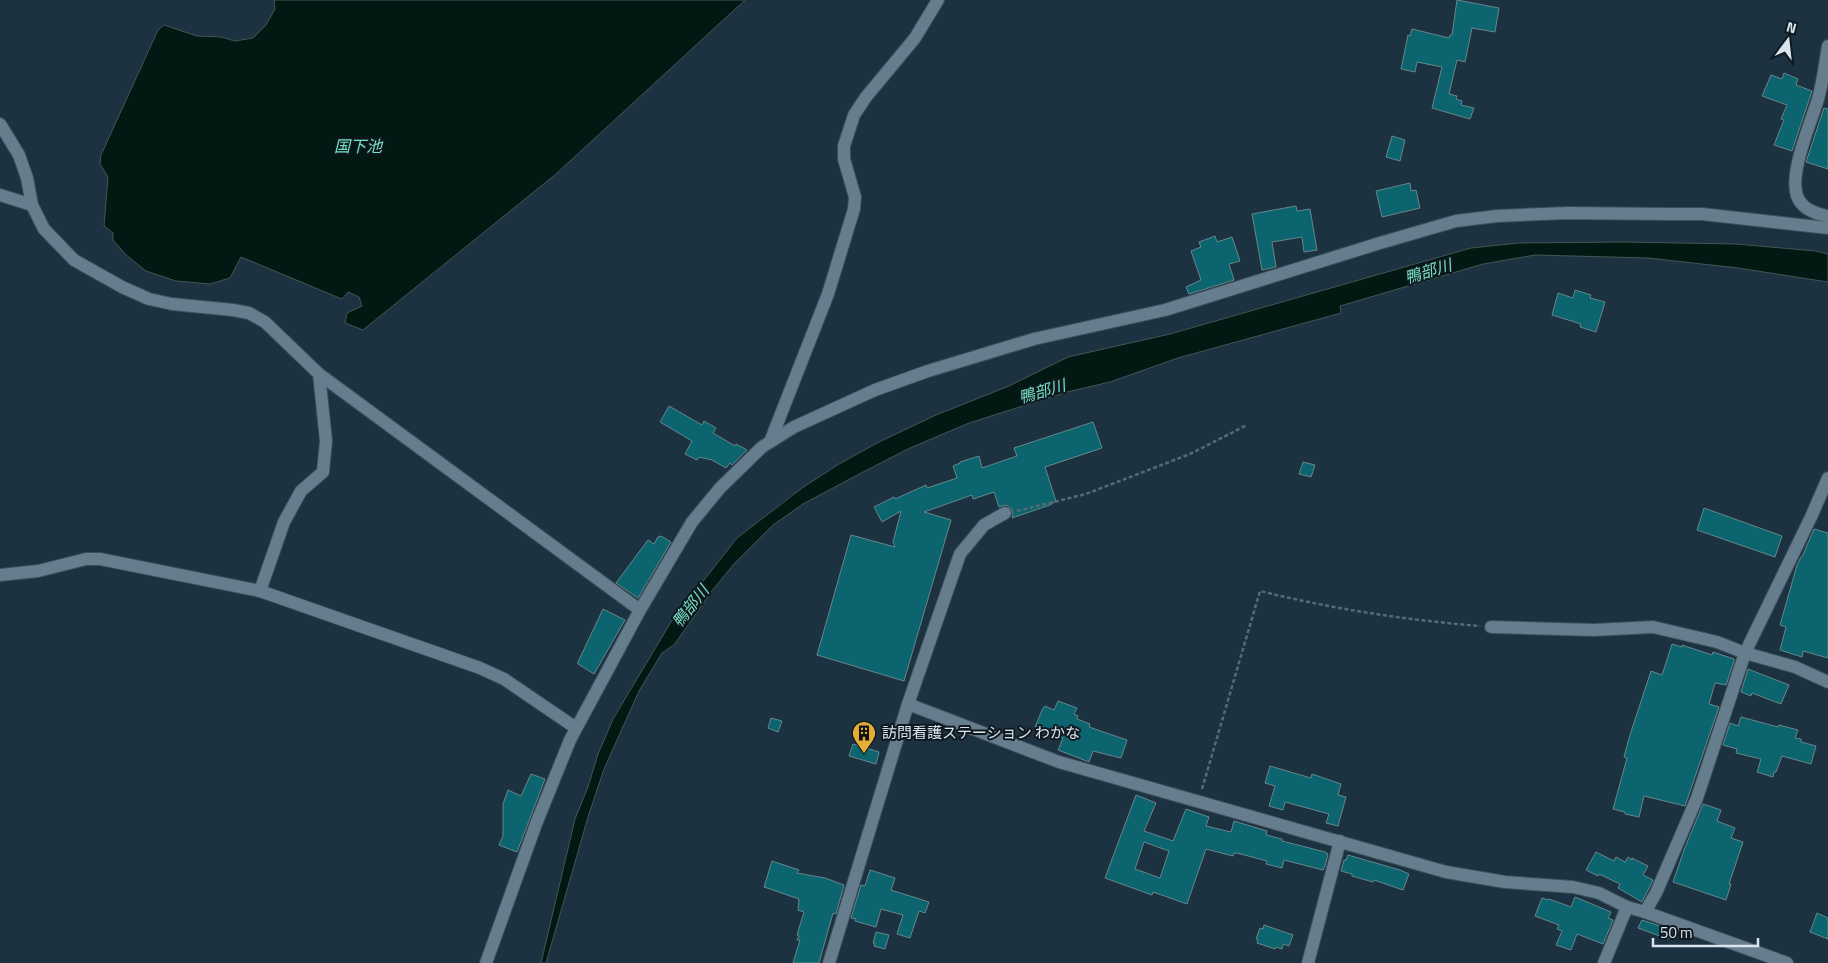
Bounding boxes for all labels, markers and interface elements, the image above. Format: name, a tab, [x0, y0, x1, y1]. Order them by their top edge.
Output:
north arrow	[1763, 15, 1813, 65]
text: N	[1784, 16, 1799, 38]
water label: 国下池	[334, 134, 384, 158]
water label: 鴨部川	[1402, 252, 1456, 289]
water label: 鴨部川	[1016, 372, 1070, 409]
water label: 鴨部川	[666, 578, 715, 632]
building icon: 訪問看護ステーション わかな	[851, 720, 877, 754]
place label: 訪問看護ステーション わかな	[882, 721, 1080, 744]
scale bar	[1653, 916, 1758, 948]
text: 50 m	[1660, 921, 1693, 944]

